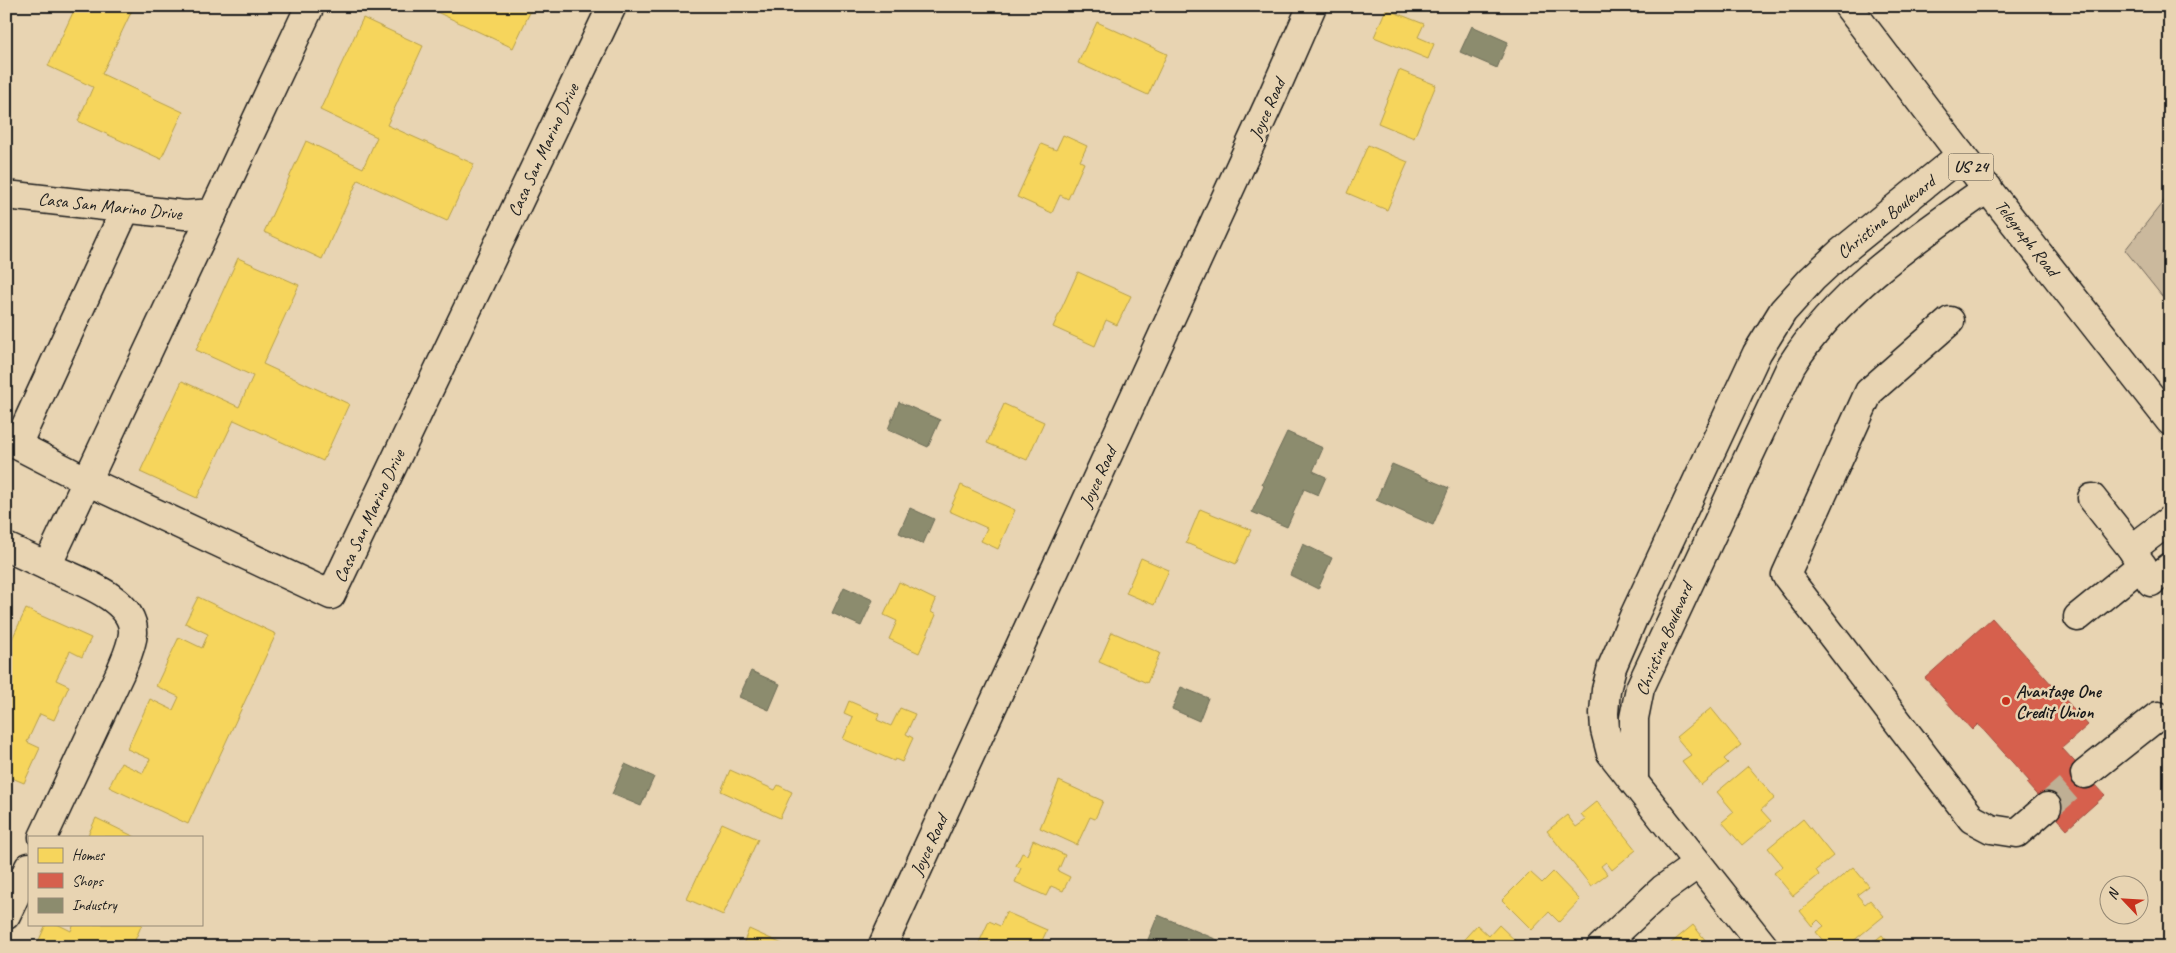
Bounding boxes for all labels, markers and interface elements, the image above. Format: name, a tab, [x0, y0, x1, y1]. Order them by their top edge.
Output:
street label: Joyce Road	[1243, 72, 1291, 144]
street label: Casa San Marino Drive	[503, 79, 584, 220]
road number: US 24	[1948, 154, 1994, 180]
street label: Christina Boulevard	[1832, 169, 1942, 263]
street label: Casa San Marino Drive	[37, 188, 184, 225]
street label: Telegraph Road	[1990, 195, 2066, 283]
street label: Joyce Road	[1074, 441, 1123, 512]
street label: Casa San Marino Drive	[329, 445, 410, 586]
street label: Christina Boulevard	[1630, 577, 1699, 699]
place label: Avantage One Credit Union	[2016, 680, 2103, 723]
marker: Avantage One Credit Union	[2000, 695, 2012, 707]
street label: Joyce Road	[905, 809, 954, 880]
legend	[28, 836, 202, 926]
text: Homes	[72, 846, 106, 865]
text: Shops	[72, 872, 105, 891]
north arrow	[2098, 876, 2148, 926]
text: N	[2103, 885, 2123, 902]
text: Industry	[72, 896, 119, 915]

